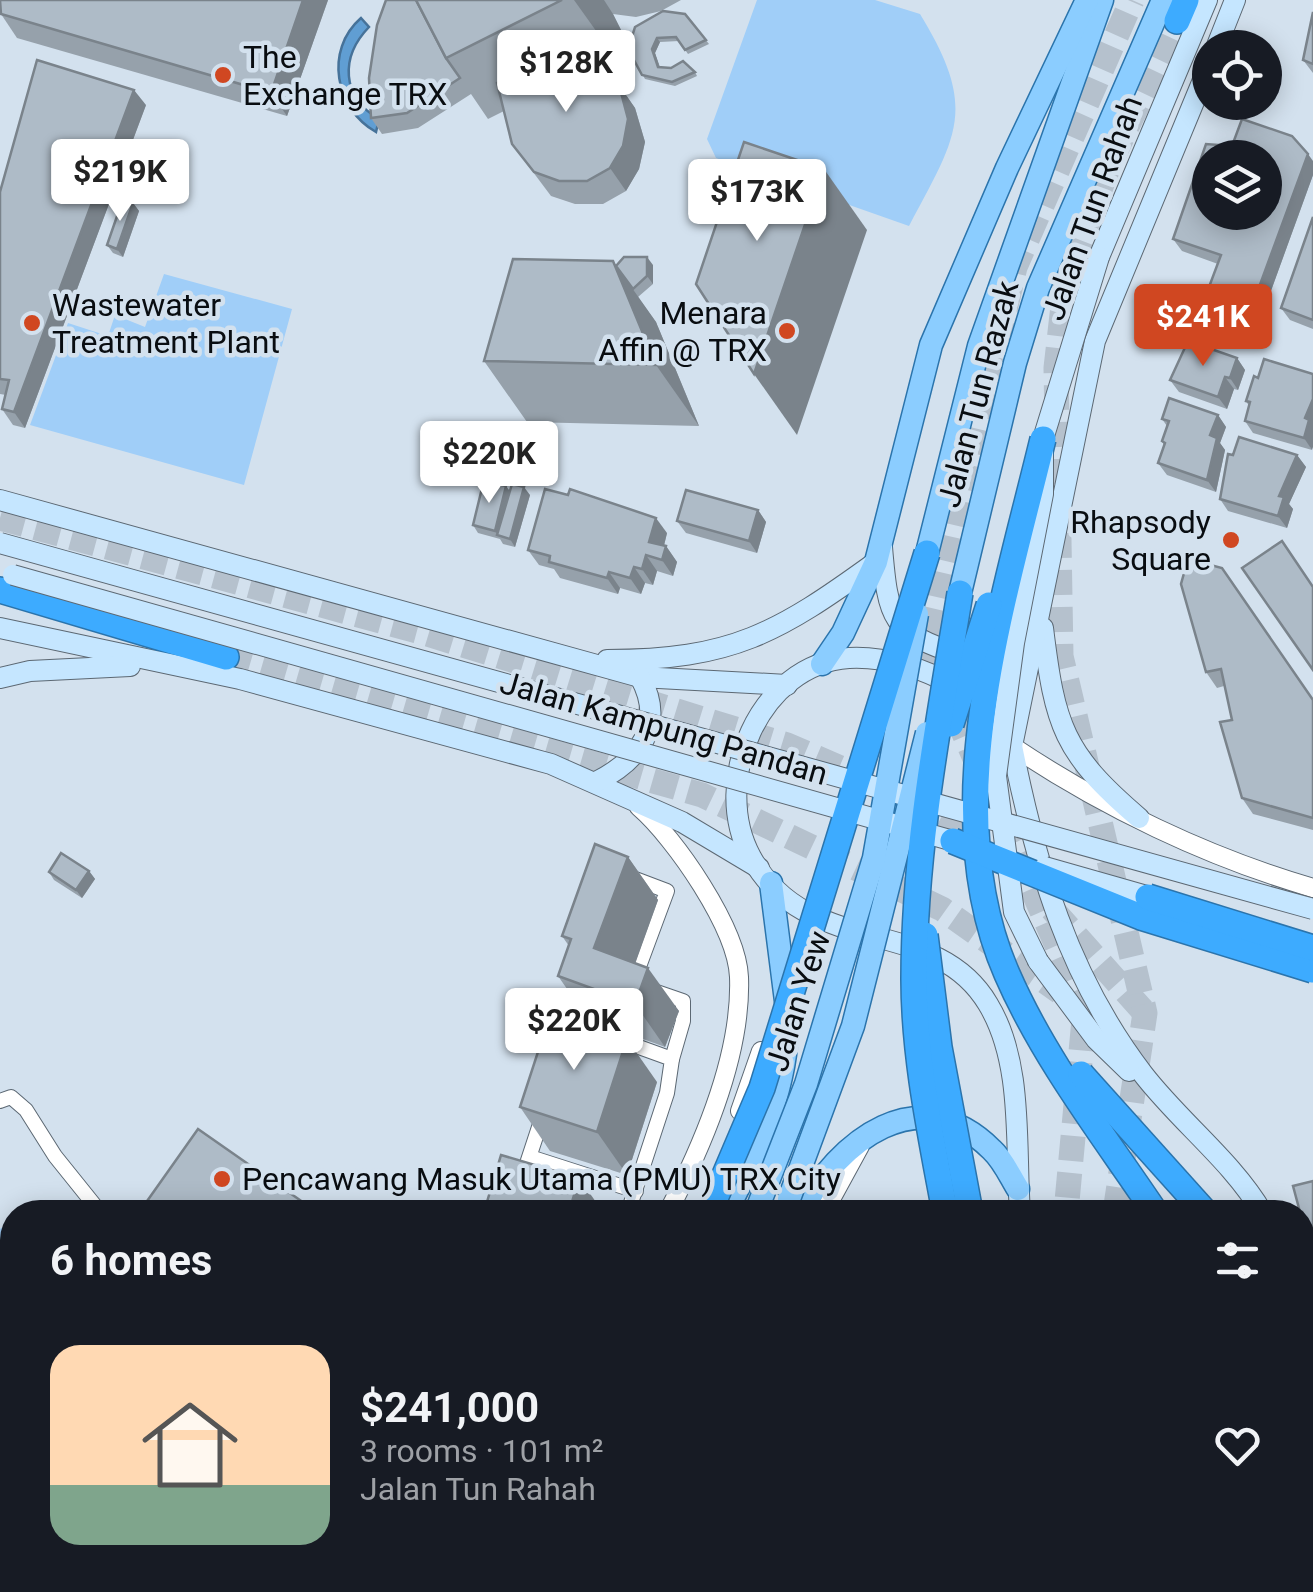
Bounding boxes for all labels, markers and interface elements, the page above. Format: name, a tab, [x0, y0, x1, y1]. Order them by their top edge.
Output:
pin: $128K	[496, 30, 636, 115]
map controls	[1192, 30, 1282, 230]
button: locate	[1192, 30, 1282, 120]
place label: The Exchange TRX	[243, 38, 447, 113]
text: $128K	[519, 43, 613, 81]
marker: The Exchange TRX	[212, 64, 234, 86]
street label: Jalan Tun Rahah	[1034, 91, 1150, 325]
pin: $219K	[50, 139, 190, 224]
button: layers	[1192, 140, 1282, 230]
text: $219K	[73, 152, 167, 190]
pin: $173K	[687, 159, 827, 244]
text: $173K	[710, 172, 804, 210]
street label: Jalan Tun Razak	[930, 276, 1027, 511]
pin: $241K	[1133, 284, 1273, 369]
place label: Wastewater Treatment Plant	[52, 286, 280, 361]
place label: Menara Affin @ TRX	[598, 294, 767, 369]
text: $241K	[1156, 297, 1250, 335]
marker: Wastewater Treatment Plant	[21, 312, 43, 334]
marker: Menara Affin @ TRX	[776, 320, 798, 342]
pin: $220K	[419, 421, 559, 506]
text: $220K	[442, 434, 536, 472]
place label: Rhapsody Square	[1070, 503, 1211, 578]
marker: Rhapsody Square	[1220, 529, 1242, 551]
street label: Jalan Kampung Pandan	[496, 663, 832, 793]
street label: Jalan Yew	[758, 926, 838, 1076]
pin: $220K	[504, 988, 644, 1073]
text: $220K	[527, 1001, 621, 1039]
place label: Pencawang Masuk Utama (PMU) TRX City	[242, 1160, 841, 1198]
marker: Pencawang Masuk Utama (PMU) TRX City	[211, 1168, 233, 1190]
icon: filters	[1210, 1233, 1265, 1288]
text: 6 homes	[50, 1236, 212, 1285]
text: $241,000	[360, 1383, 539, 1432]
icon: home	[130, 1385, 250, 1505]
icon: heart	[1210, 1418, 1265, 1473]
text: 3 rooms · 101 m²	[360, 1432, 603, 1470]
text: Jalan Tun Rahah	[360, 1470, 596, 1508]

